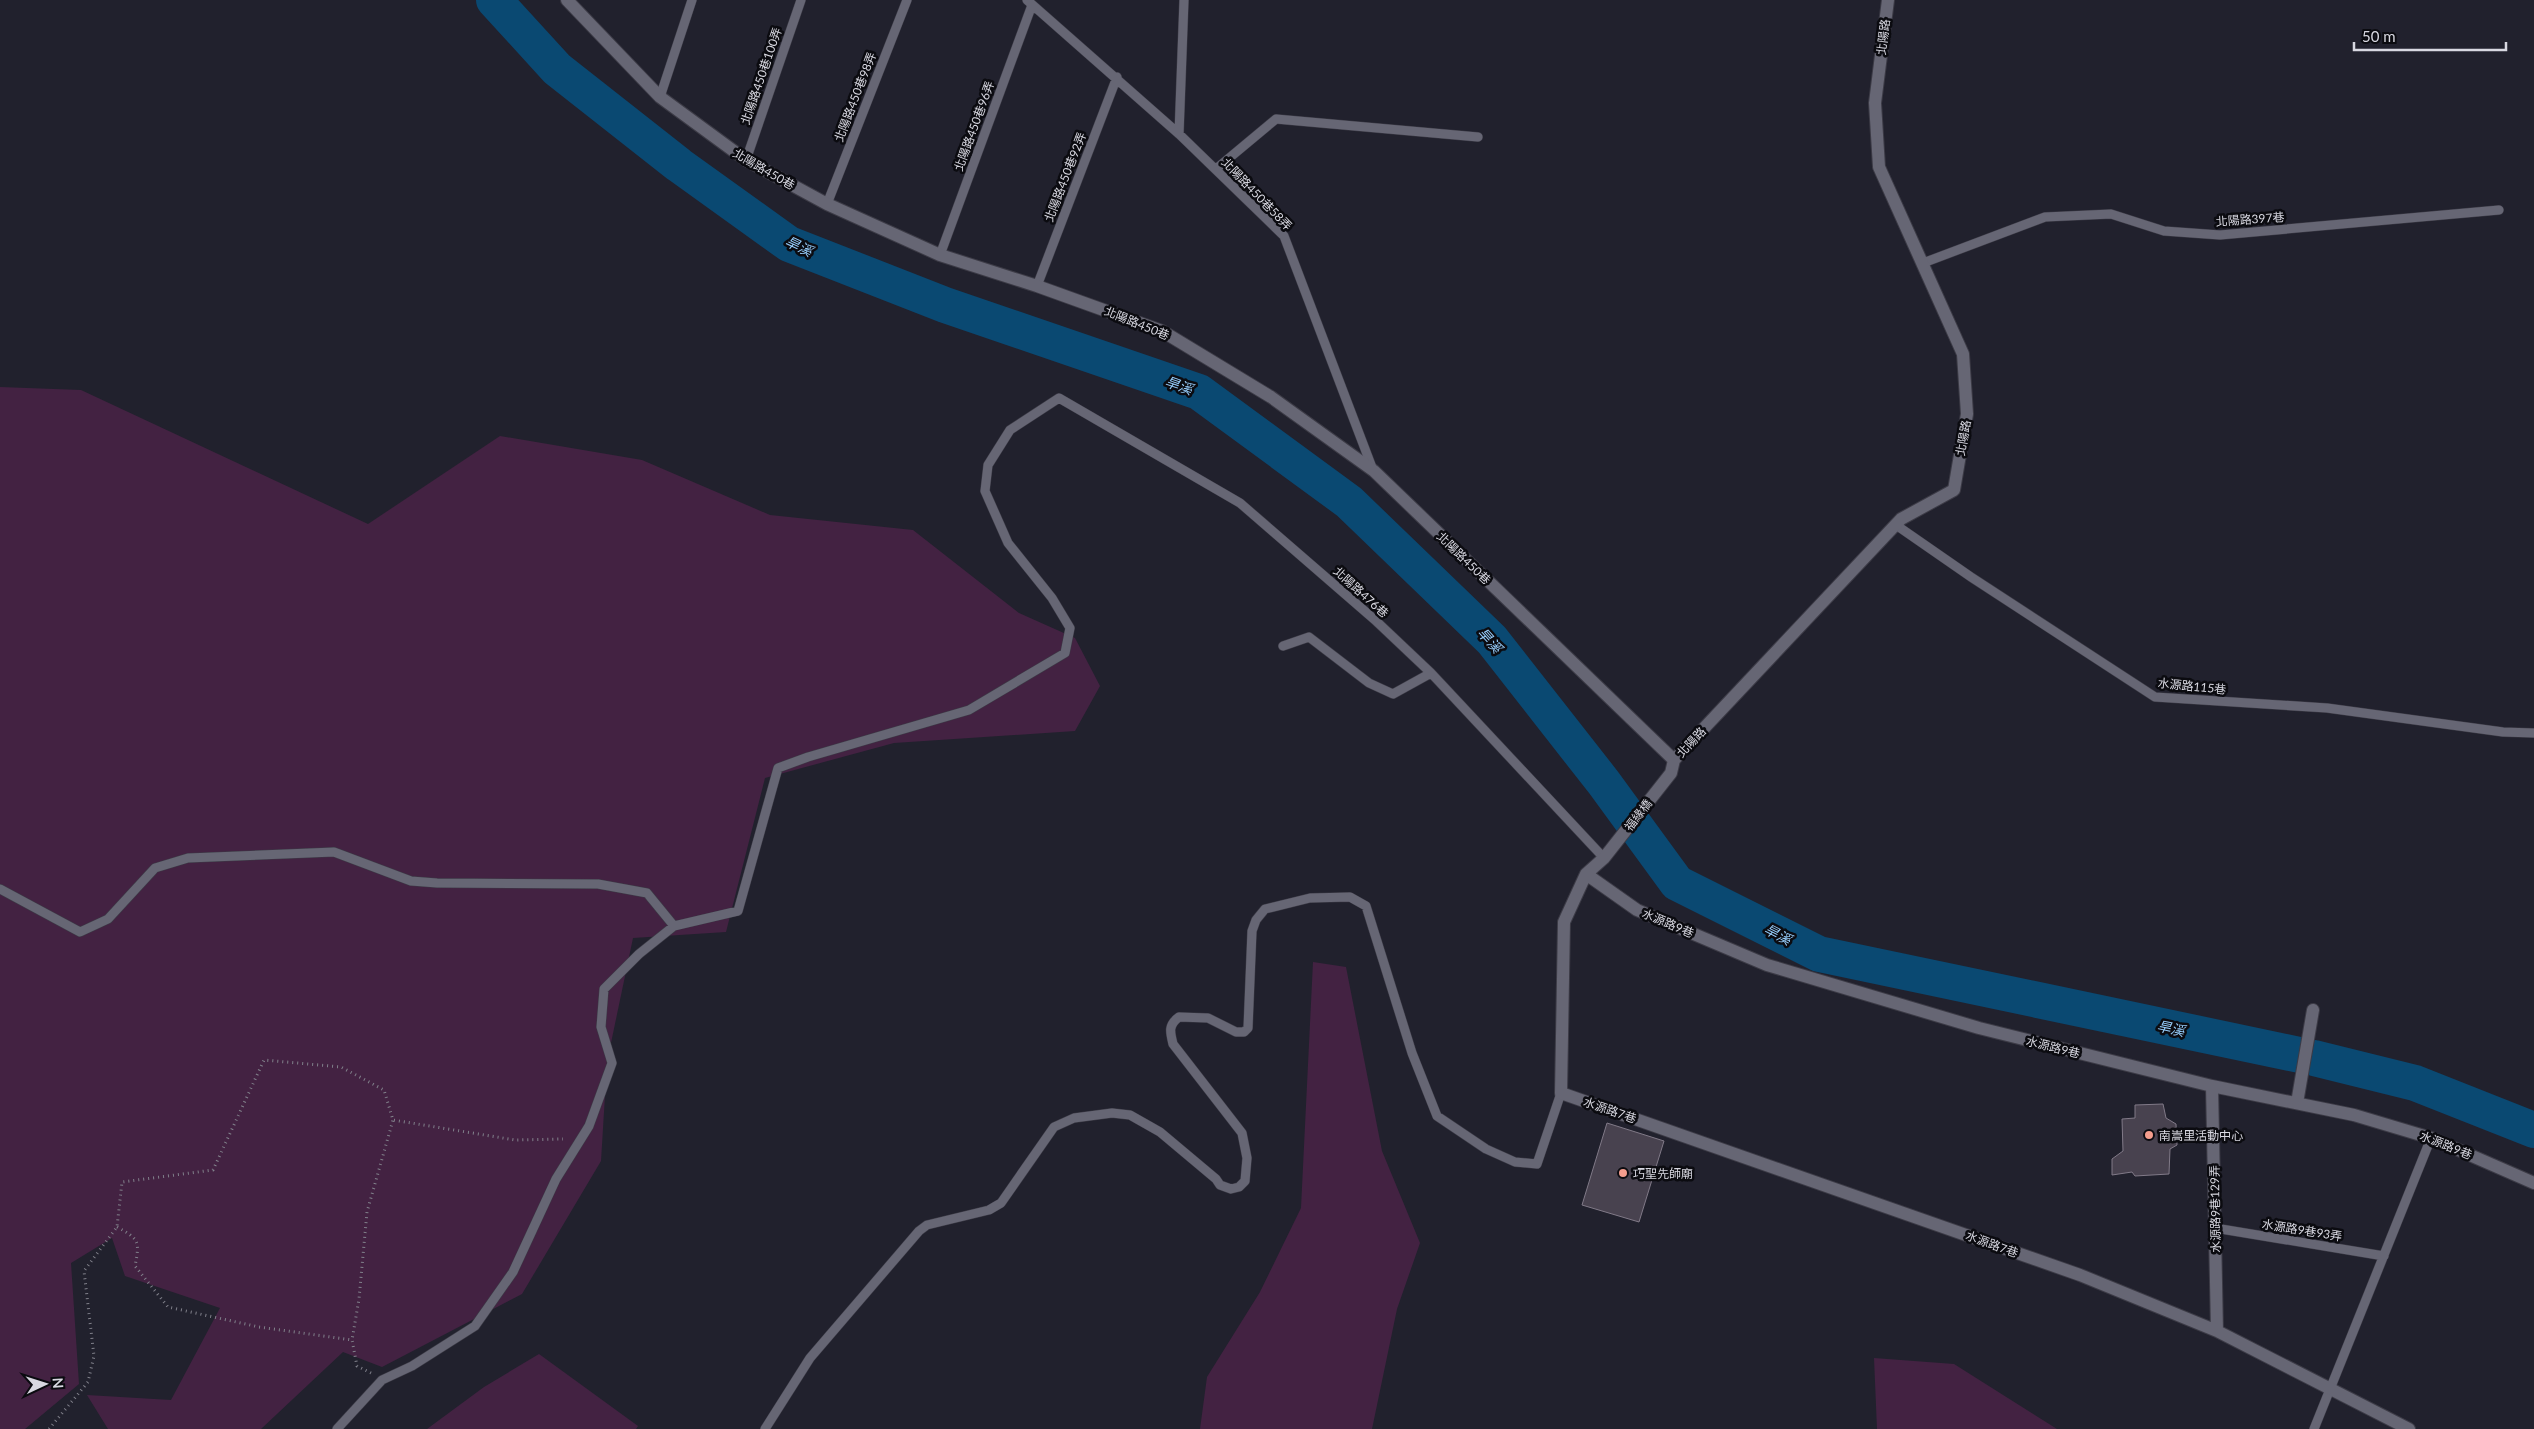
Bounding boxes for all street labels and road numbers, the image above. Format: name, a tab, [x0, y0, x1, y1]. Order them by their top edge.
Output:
street label: 北陽路	[1873, 18, 1893, 56]
street label: 北陽路450巷100弄	[737, 25, 785, 127]
street label: 北陽路450巷98弄	[831, 50, 879, 144]
street label: 北陽路450巷96弄	[951, 79, 997, 173]
street label: 北陽路450巷92弄	[1041, 130, 1089, 224]
street label: 北陽路450巷	[730, 145, 798, 193]
street label: 北陽路450巷58弄	[1219, 155, 1295, 233]
street label: 北陽路397巷	[2215, 209, 2285, 229]
street label: 北陽路450巷	[1102, 303, 1172, 343]
street label: 北陽路	[1952, 419, 1974, 457]
street label: 北陽路450巷	[1434, 529, 1494, 587]
street label: 北陽路476巷	[1330, 563, 1392, 621]
street label: 水源路115巷	[2157, 675, 2227, 697]
street label: 北陽路	[1673, 724, 1709, 760]
street label: 福緣橋	[1621, 796, 1655, 834]
street label: 水源路9巷	[1640, 905, 1696, 941]
street label: 水源路9巷	[2025, 1033, 2081, 1061]
street label: 水源路7巷	[1582, 1094, 1638, 1126]
street label: 水源路9巷	[2418, 1128, 2474, 1162]
street label: 水源路9巷129弄	[2207, 1165, 2223, 1253]
street label: 水源路9巷93弄	[2261, 1216, 2343, 1244]
street label: 水源路7巷	[1964, 1228, 2020, 1260]

